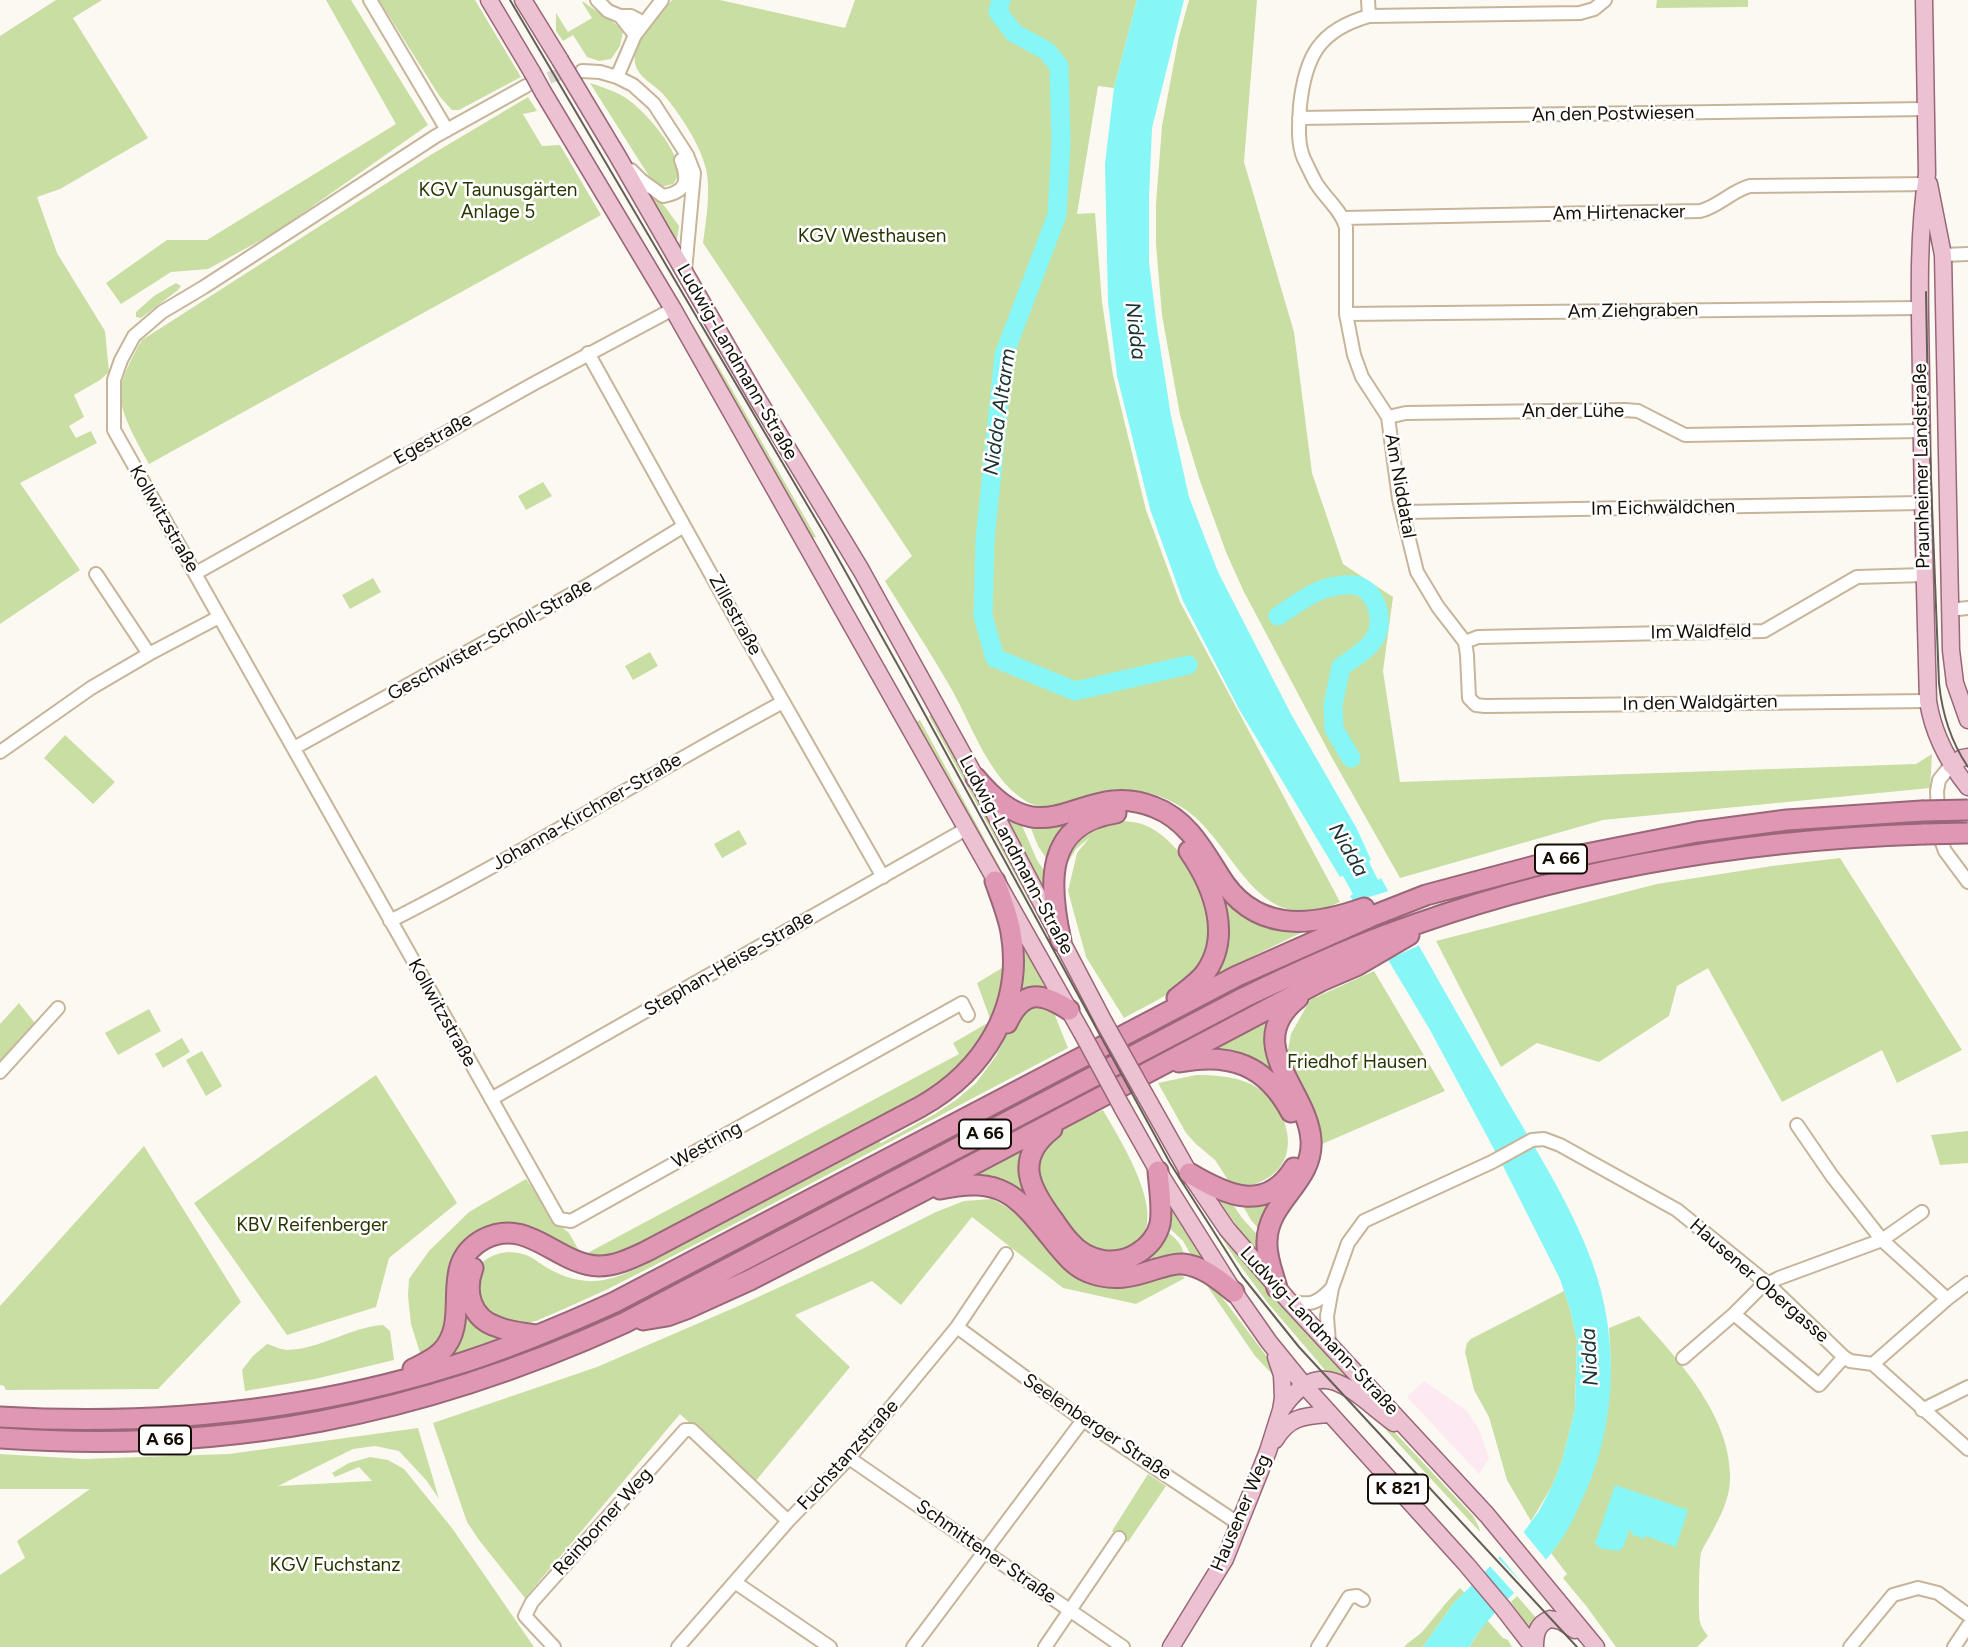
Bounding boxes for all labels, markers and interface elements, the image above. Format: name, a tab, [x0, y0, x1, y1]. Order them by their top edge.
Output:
street label: An den Postwiesen	[1532, 101, 1694, 127]
park label: KGV Taunusgärten Anlage 5	[419, 179, 577, 223]
street label: Am Hirtenacker	[1552, 200, 1686, 226]
park label: KGV Westhausen	[798, 225, 946, 247]
street label: Ludwig-Landmann-Straße	[672, 260, 802, 464]
street label: Am Ziehgraben	[1567, 298, 1699, 324]
water label: Nidda	[1119, 301, 1151, 361]
water label: Nidda Altarm	[979, 347, 1021, 477]
street label: Praunheimer Landstraße	[1909, 363, 1935, 569]
street label: An der Lühe	[1522, 400, 1624, 422]
street label: Egestraße	[390, 408, 476, 470]
street label: Am Niddatal	[1380, 432, 1420, 540]
street label: Kollwitzstraße	[124, 461, 204, 577]
street label: Im Eichwäldchen	[1591, 495, 1735, 521]
street label: Zillestraße	[704, 571, 766, 659]
street label: Geschwister-Scholl-Straße	[384, 574, 596, 706]
street label: Im Waldfeld	[1650, 620, 1752, 644]
street label: In den Waldgärten	[1622, 690, 1778, 716]
street label: Johanna-Kirchner-Straße	[488, 748, 686, 876]
street label: Ludwig-Landmann-Straße	[954, 751, 1078, 959]
water label: Nidda	[1323, 819, 1373, 881]
road number: A 66	[1535, 844, 1587, 874]
street label: Stephan-Heise-Straße	[640, 906, 818, 1022]
street label: Kollwitzstraße	[403, 955, 481, 1071]
park label: Friedhof Hausen	[1287, 1051, 1427, 1073]
street label: Westring	[668, 1116, 746, 1174]
road number: A 66	[959, 1120, 1011, 1148]
park label: KBV Reifenberger	[236, 1214, 388, 1236]
street label: Hausener Obergasse	[1685, 1214, 1833, 1348]
street label: Ludwig-Landmann-Straße	[1235, 1242, 1403, 1420]
water label: Nidda	[1576, 1327, 1604, 1387]
street label: Seelenberger Straße	[1018, 1369, 1176, 1485]
street label: Fuchstanzstraße	[793, 1395, 903, 1515]
road number: A 66	[139, 1426, 191, 1455]
street label: Hausener Weg	[1206, 1451, 1276, 1575]
street label: Reinborner Weg	[549, 1463, 657, 1581]
road number: K 821	[1368, 1474, 1428, 1504]
street label: Schmittener Straße	[911, 1495, 1061, 1609]
park label: KGV Fuchstanz	[269, 1554, 401, 1576]

